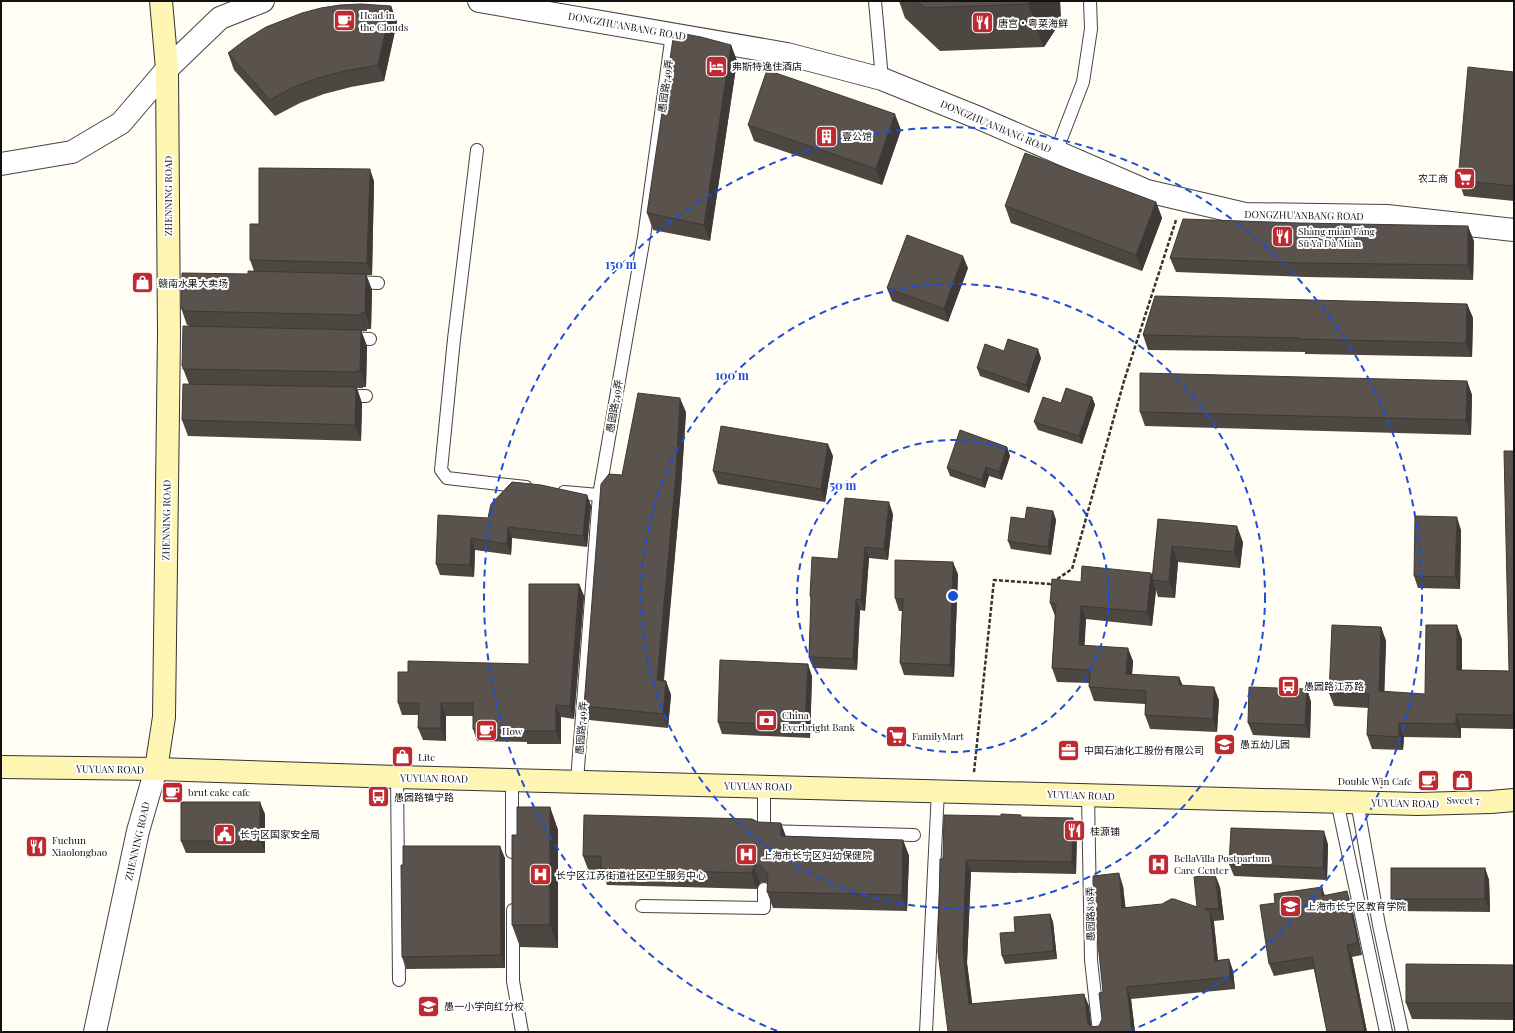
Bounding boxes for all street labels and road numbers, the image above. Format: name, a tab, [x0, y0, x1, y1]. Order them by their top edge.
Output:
street label: DONGZHU'ANBANG ROAD	[567, 9, 687, 43]
street label: 愚园路749弄	[654, 58, 676, 114]
street label: DONGZHU'ANBANG ROAD	[938, 96, 1054, 156]
street label: ZHENNING ROAD	[161, 156, 175, 236]
street label: DONGZHU'ANBANG ROAD	[1244, 207, 1364, 223]
street label: 愚园路749弄	[602, 378, 626, 434]
street label: ZHENNING ROAD	[158, 480, 174, 560]
street label: 愚园路749弄	[572, 701, 590, 755]
street label: YUYUAN ROAD	[75, 761, 144, 777]
street label: YUYUAN ROAD	[399, 770, 468, 786]
street label: YUYUAN ROAD	[723, 778, 792, 794]
street label: YUYUAN ROAD	[1046, 787, 1115, 803]
street label: YUYUAN ROAD	[1370, 795, 1439, 811]
street label: ZHENNING ROAD	[121, 800, 153, 882]
street label: 愚园路838弄	[1083, 886, 1097, 942]

